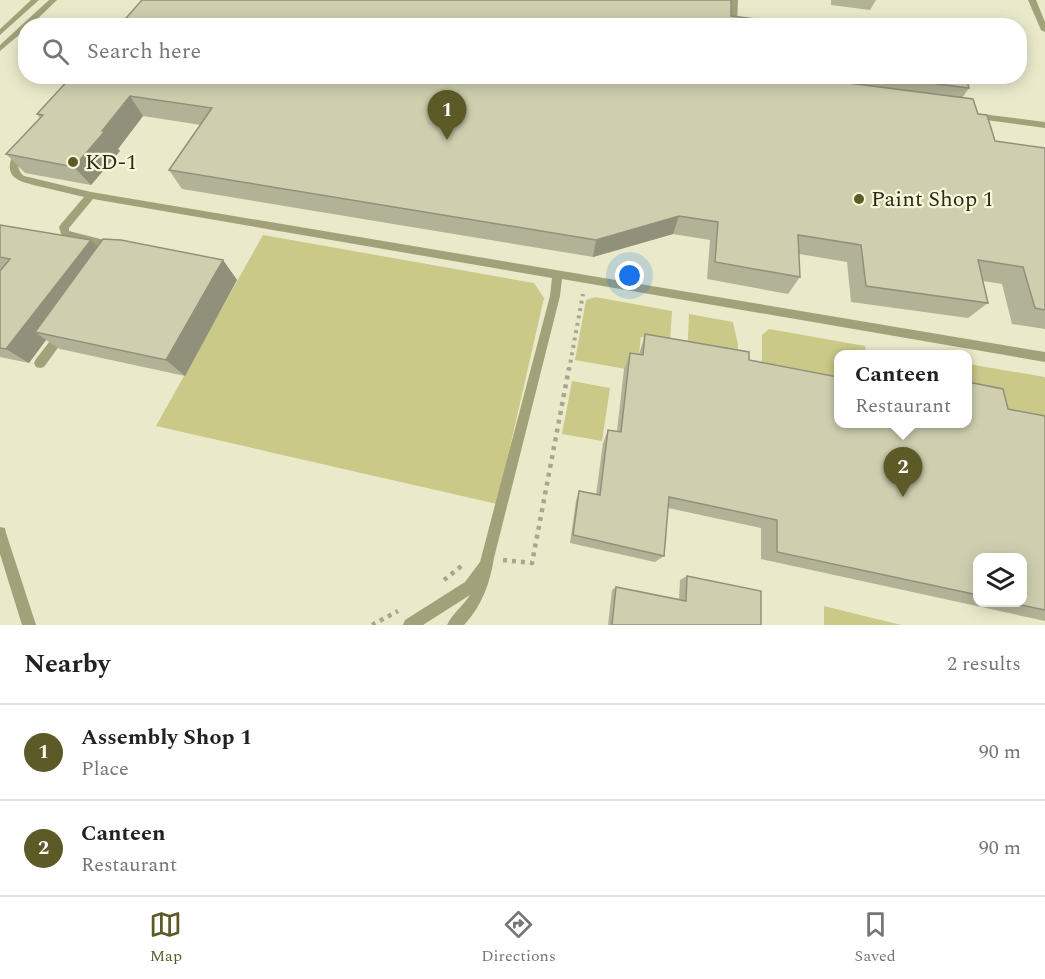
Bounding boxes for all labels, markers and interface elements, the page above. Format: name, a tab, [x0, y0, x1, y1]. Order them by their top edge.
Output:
search box	[18, 18, 1027, 84]
icon: search	[39, 35, 72, 68]
text: Search here	[87, 35, 201, 68]
pin: 1	[428, 90, 466, 140]
place label: KD-1	[85, 146, 137, 179]
marker: KD-1	[66, 155, 80, 169]
place label: Paint Shop 1	[871, 183, 994, 216]
marker: Paint Shop 1	[852, 192, 866, 206]
your location	[615, 261, 644, 290]
popup	[834, 350, 972, 428]
text: Canteen	[855, 358, 940, 391]
text: Restaurant	[855, 391, 951, 421]
pin: 2	[884, 448, 922, 497]
map controls	[973, 553, 1027, 607]
button: layers	[973, 553, 1027, 607]
text: Nearby	[24, 644, 110, 684]
text: 2 results	[947, 649, 1021, 679]
text: Assembly Shop 1	[81, 721, 252, 754]
text: 1	[38, 737, 49, 767]
text: 90 m	[979, 737, 1021, 767]
text: Place	[81, 754, 129, 784]
text: Canteen	[81, 817, 166, 850]
text: 2	[38, 833, 49, 863]
text: 90 m	[979, 833, 1021, 863]
text: Restaurant	[81, 850, 177, 880]
tab: Map	[149, 908, 182, 968]
tab: Directions	[481, 908, 556, 968]
tab: Saved	[855, 908, 896, 968]

